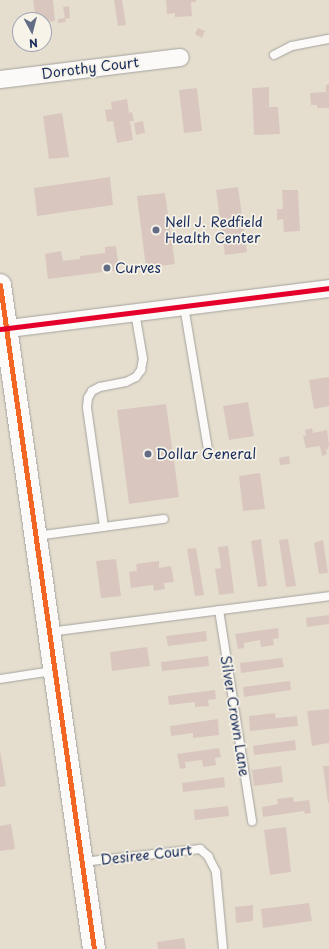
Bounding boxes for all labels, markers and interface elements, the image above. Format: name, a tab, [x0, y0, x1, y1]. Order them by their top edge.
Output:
north arrow	[12, 12, 52, 52]
text: N	[28, 34, 39, 52]
street label: Dorothy Court	[40, 54, 140, 82]
place label: Nell J. Redfield Health Center	[165, 214, 265, 246]
marker: Nell J. Redfield Health Center	[150, 224, 162, 236]
place label: Curves	[115, 260, 161, 276]
marker: Curves	[102, 263, 112, 273]
place label: Dollar General	[156, 446, 256, 462]
marker: Dollar General	[143, 449, 153, 459]
street label: Silver Crown Lane	[217, 654, 253, 778]
street label: Desiree Court	[98, 842, 194, 868]

